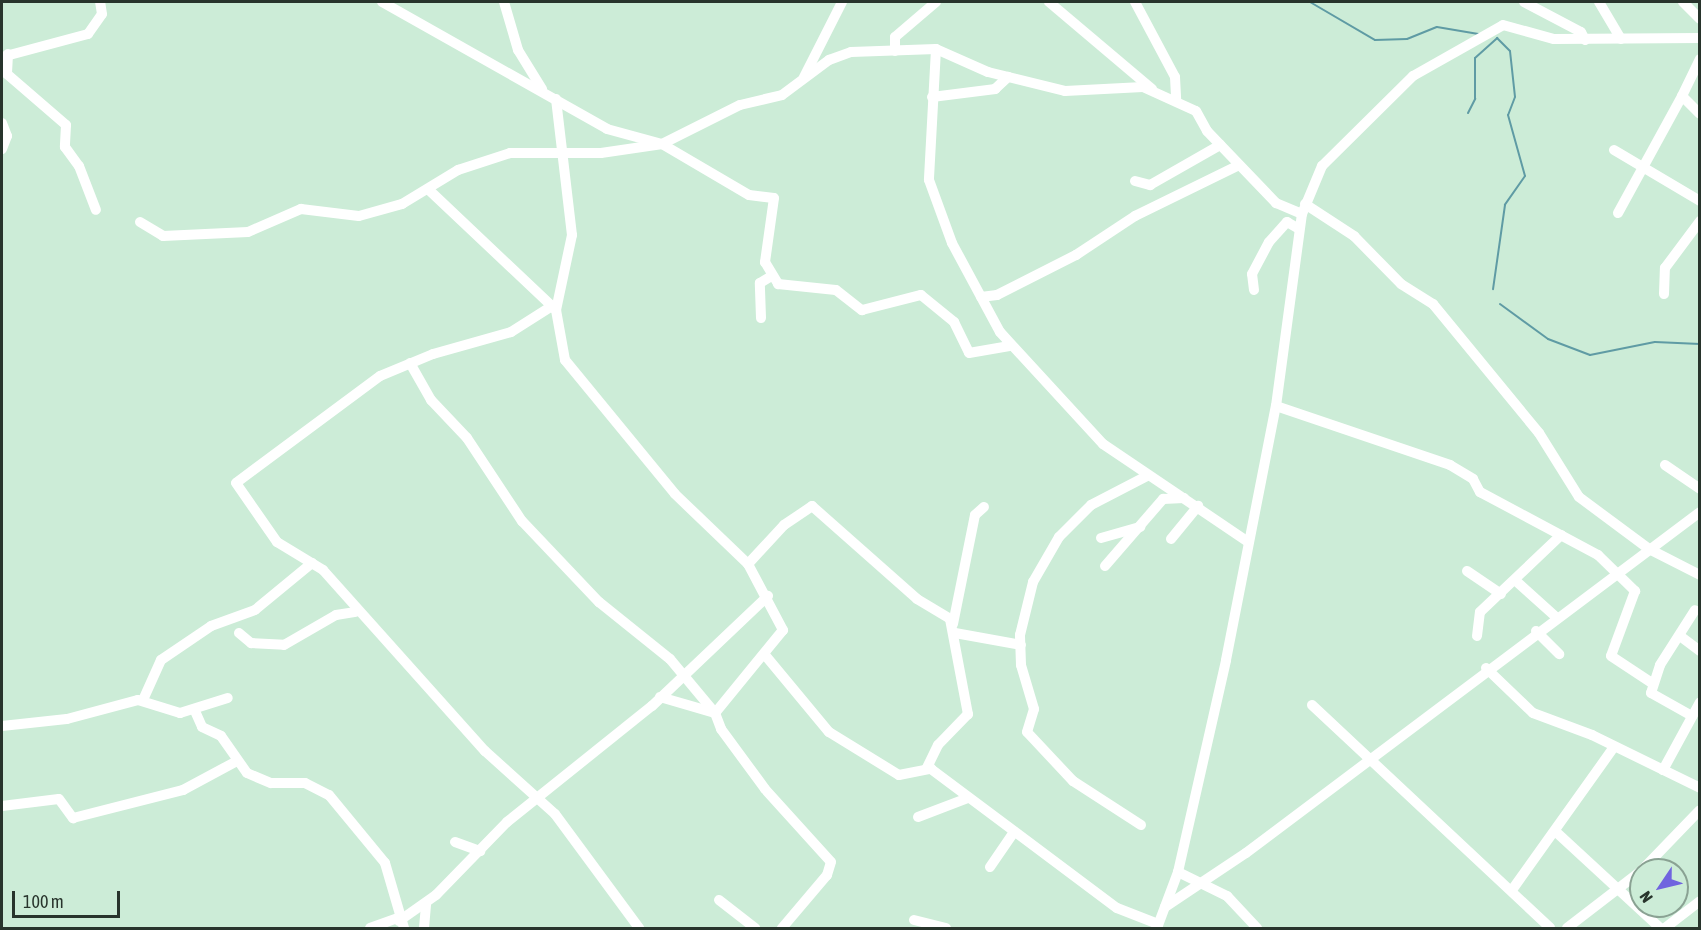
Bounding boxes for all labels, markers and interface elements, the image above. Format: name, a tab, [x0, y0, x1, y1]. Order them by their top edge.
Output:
north arrow	[1629, 858, 1689, 918]
scale bar	[15, 879, 123, 917]
text: N	[1636, 888, 1656, 906]
text: 100 m	[23, 891, 64, 912]

